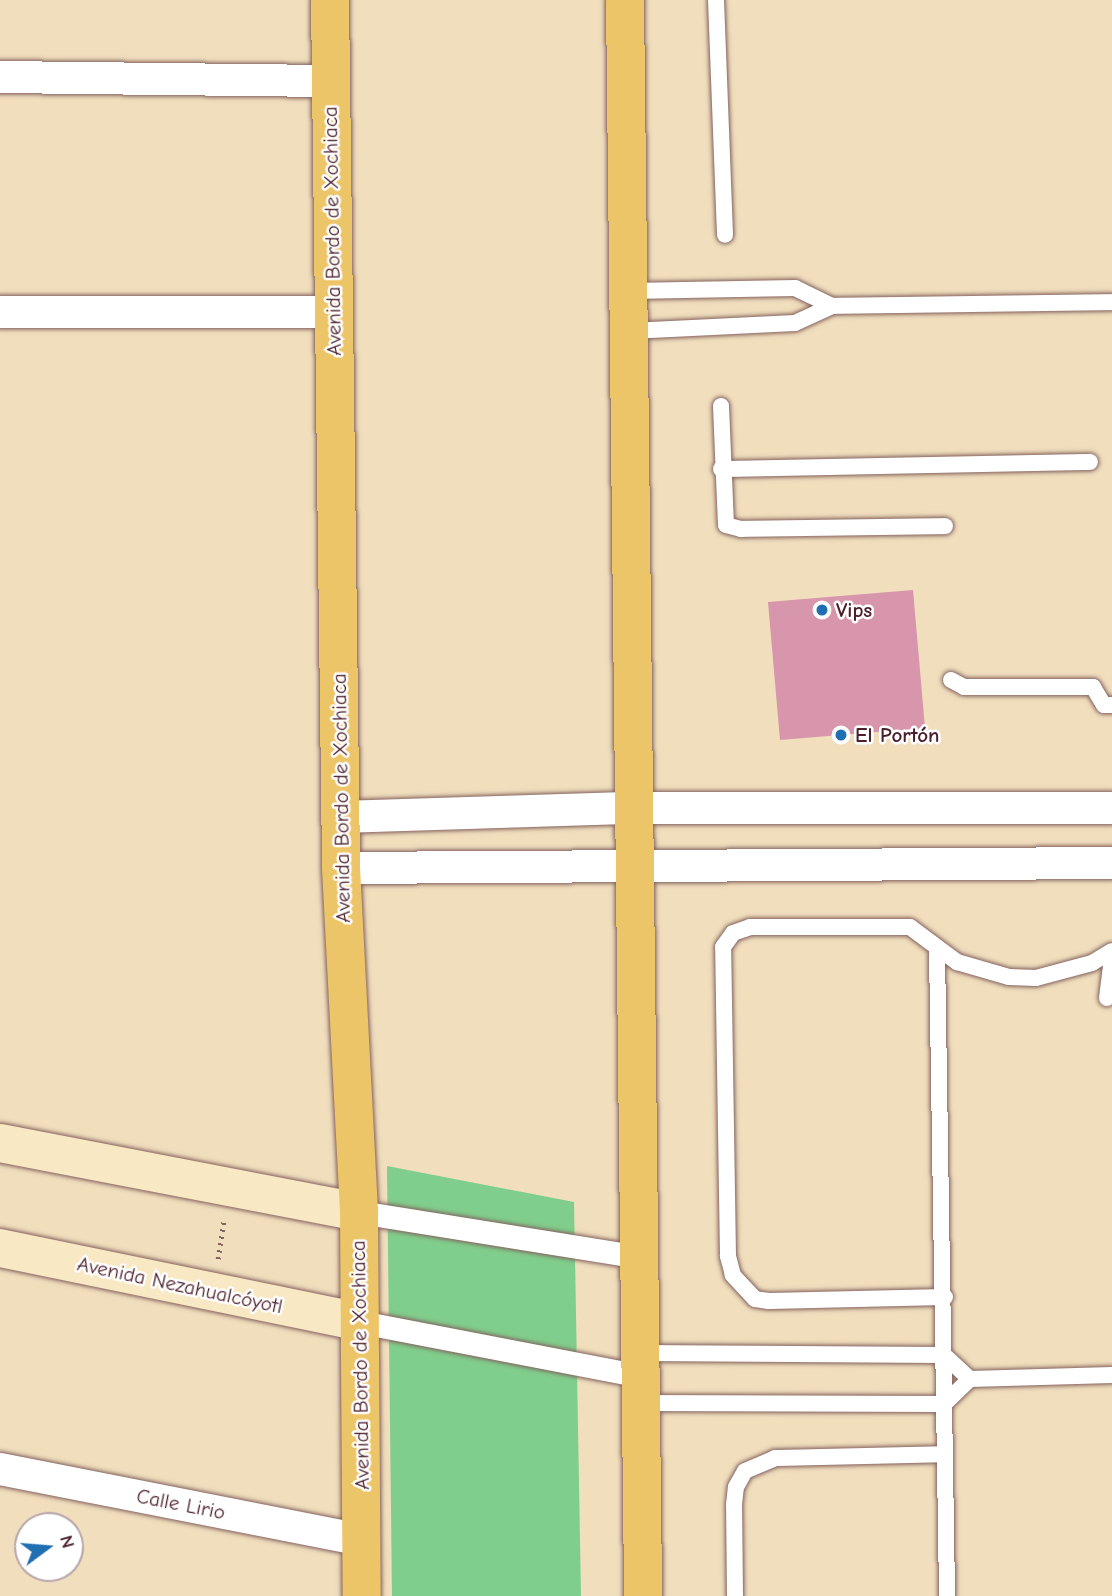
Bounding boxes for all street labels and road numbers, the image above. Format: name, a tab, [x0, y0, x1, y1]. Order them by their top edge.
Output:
street label: Avenida Bordo de Xochiaca	[317, 106, 347, 356]
street label: Avenida Bordo de Xochiaca	[326, 673, 356, 923]
street label: Avenida Bordo de Xochiaca	[345, 1240, 375, 1490]
street label: Avenida Nezahualcóyotl	[75, 1251, 285, 1319]
street label: Calle Lirio	[134, 1483, 228, 1525]

